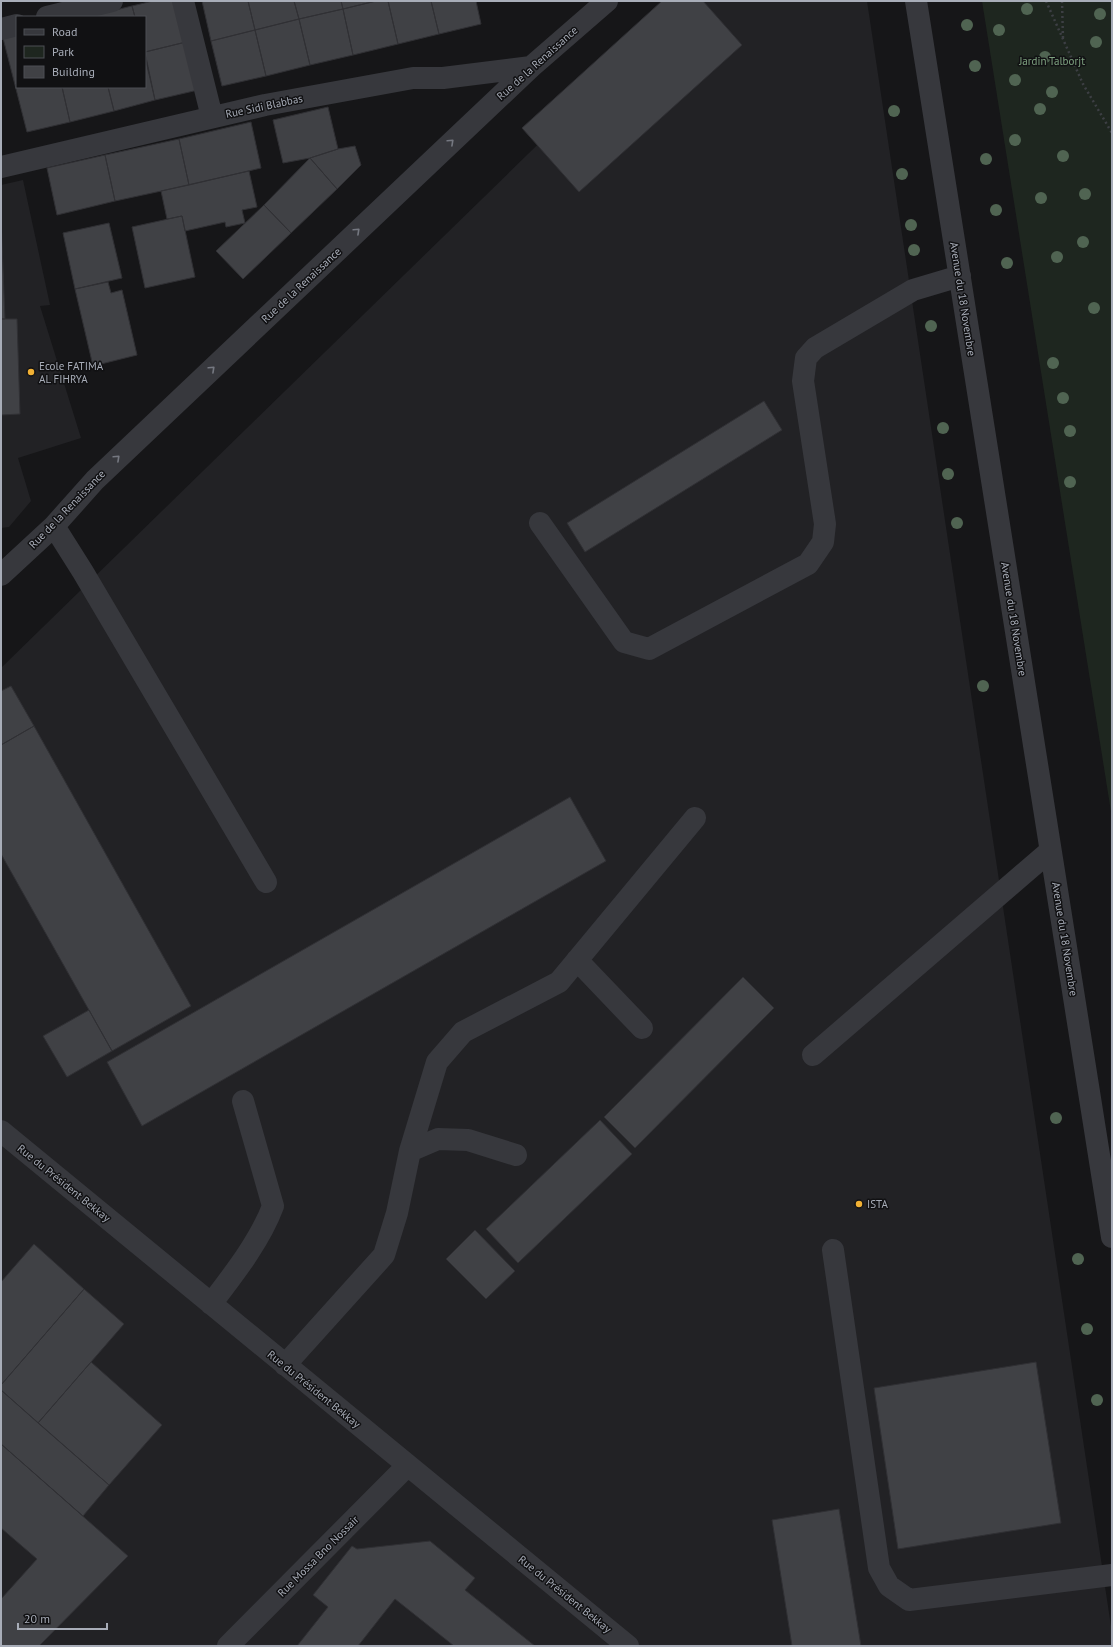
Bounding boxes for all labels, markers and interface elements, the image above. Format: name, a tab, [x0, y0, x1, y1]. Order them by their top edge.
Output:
legend	[16, 16, 146, 88]
street label: Rue de la Renaissance	[494, 23, 581, 103]
text: Road	[52, 24, 77, 39]
text: Park	[52, 44, 74, 59]
park label: Jardin Talborjt	[1018, 54, 1085, 68]
text: Building	[52, 64, 95, 79]
street label: Rue Sidi Blabbas	[224, 91, 304, 121]
one-way arrow	[447, 140, 454, 147]
one-way arrow	[352, 229, 360, 236]
street label: Avenue du 18 Novembre	[947, 241, 979, 357]
street label: Rue de la Renaissance	[258, 244, 344, 326]
place label: Ecole FATIMA AL FIHRYA	[39, 359, 104, 386]
one-way arrow	[207, 366, 215, 374]
marker: Ecole FATIMA AL FIHRYA	[26, 367, 36, 377]
one-way arrow	[112, 455, 120, 463]
street label: Rue de la Renaissance	[26, 466, 108, 551]
street label: Avenue du 18 Novembre	[998, 561, 1030, 677]
street label: Avenue du 18 Novembre	[1049, 881, 1081, 997]
street label: Rue du Président Bekkay	[15, 1141, 114, 1225]
place label: ISTA	[867, 1197, 888, 1211]
marker: ISTA	[854, 1199, 864, 1209]
street label: Rue du Président Bekkay	[265, 1347, 364, 1431]
street label: Rue Mossa Bno Nossair	[274, 1512, 362, 1600]
street label: Rue du Président Bekkay	[516, 1552, 615, 1636]
scale bar	[18, 1605, 107, 1631]
text: 20 m	[24, 1611, 50, 1626]

